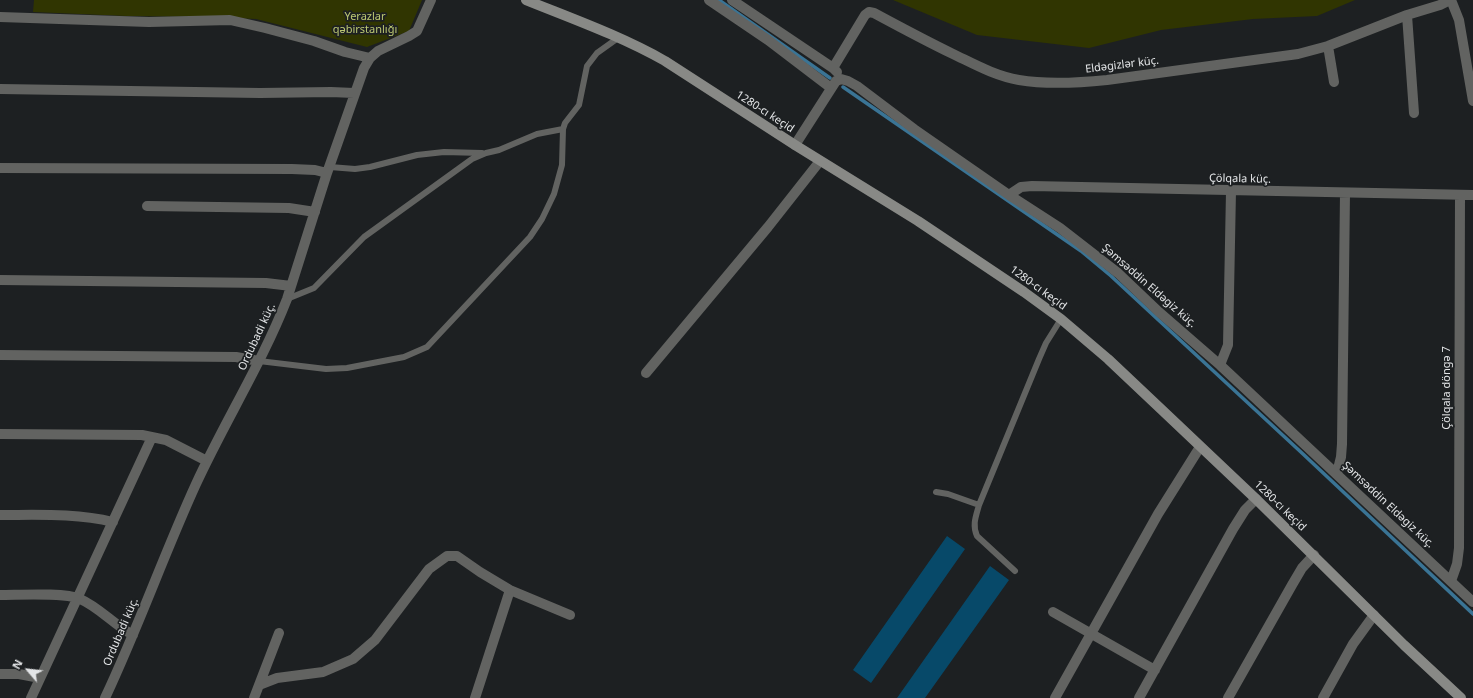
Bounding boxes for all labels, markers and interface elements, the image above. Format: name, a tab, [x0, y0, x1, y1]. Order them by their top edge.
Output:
park label: Yerazlar qəbirstanlığı	[333, 10, 397, 36]
street label: Eldəgizlər küç.	[1084, 54, 1160, 76]
street label: 1280-cı keçid	[733, 88, 797, 136]
street label: Çölqala küç.	[1209, 172, 1271, 186]
street label: Şəmsəddin Eldəgiz küç.	[1099, 241, 1199, 331]
street label: 1280-cı keçid	[1007, 263, 1069, 313]
street label: Ordubadi küç.	[236, 301, 278, 373]
street label: Çölqala döngə 7	[1440, 346, 1454, 430]
street label: Şəmsəddin Eldəgiz küç.	[1339, 459, 1437, 551]
street label: 1280-cı keçid	[1251, 478, 1309, 534]
street label: Ordubadi küç.	[101, 596, 141, 668]
north arrow	[8, 650, 48, 690]
text: N	[8, 657, 26, 672]

